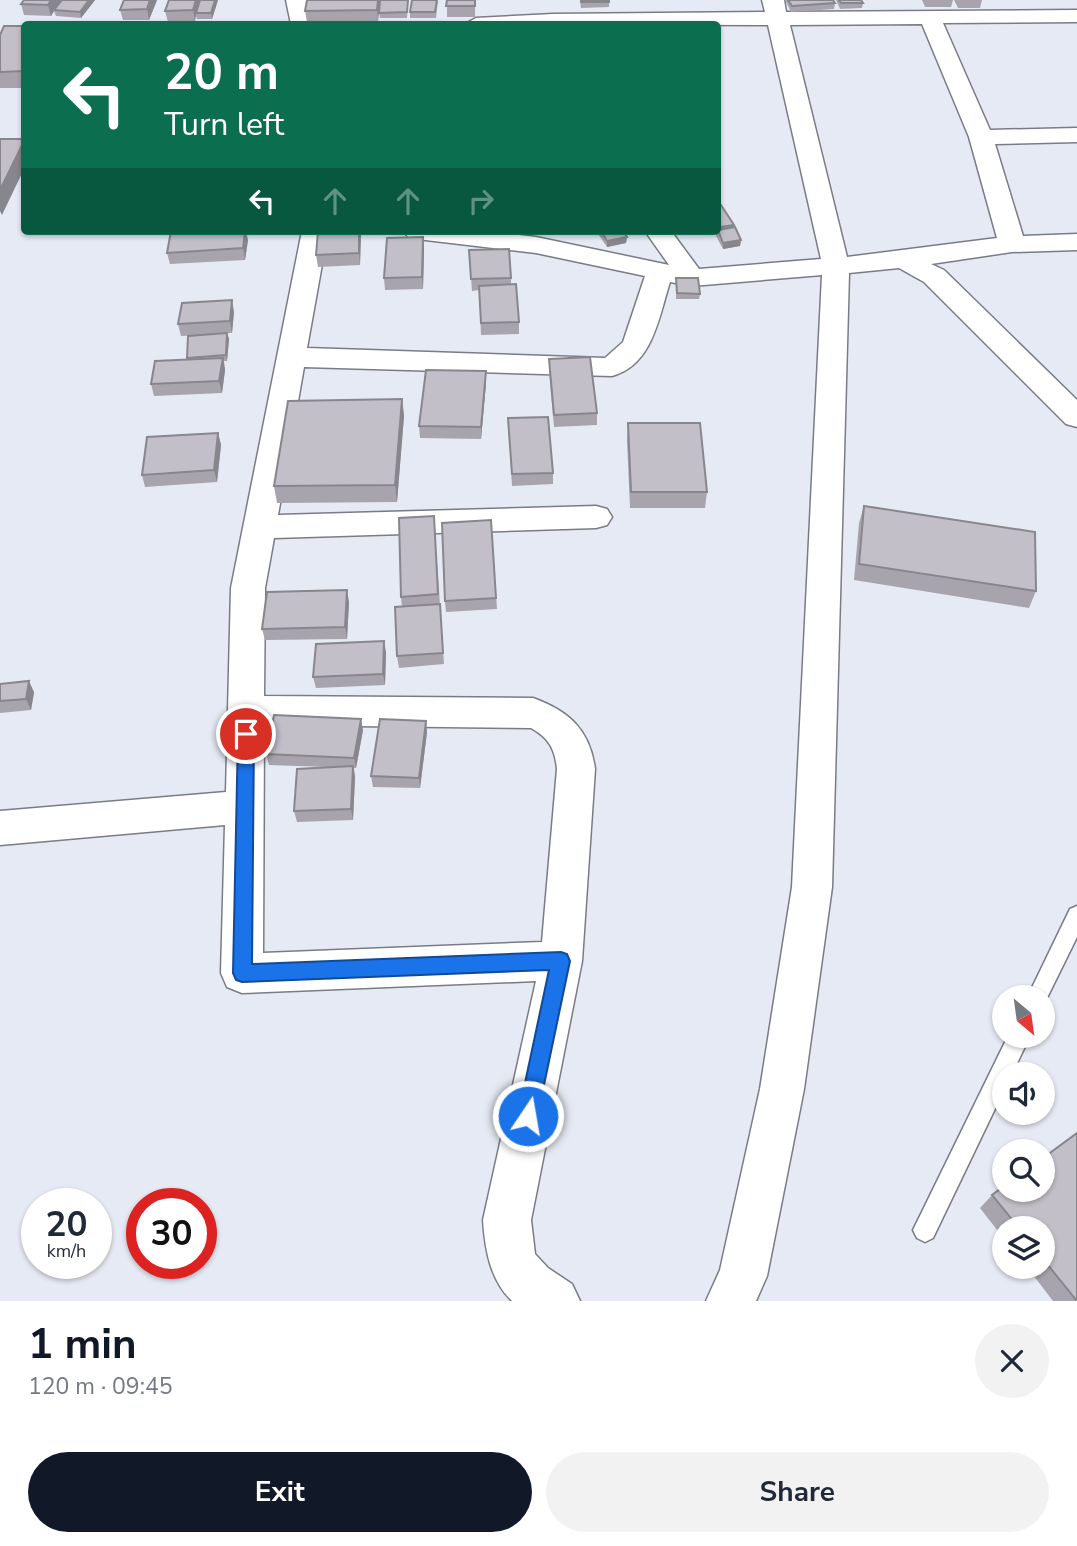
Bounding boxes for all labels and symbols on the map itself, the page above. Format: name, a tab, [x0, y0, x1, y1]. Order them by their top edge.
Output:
pin	[216, 704, 276, 764]
north arrow	[992, 985, 1055, 1048]
position arrow	[491, 1079, 565, 1153]
speed limit sign: 30	[126, 1188, 217, 1279]

